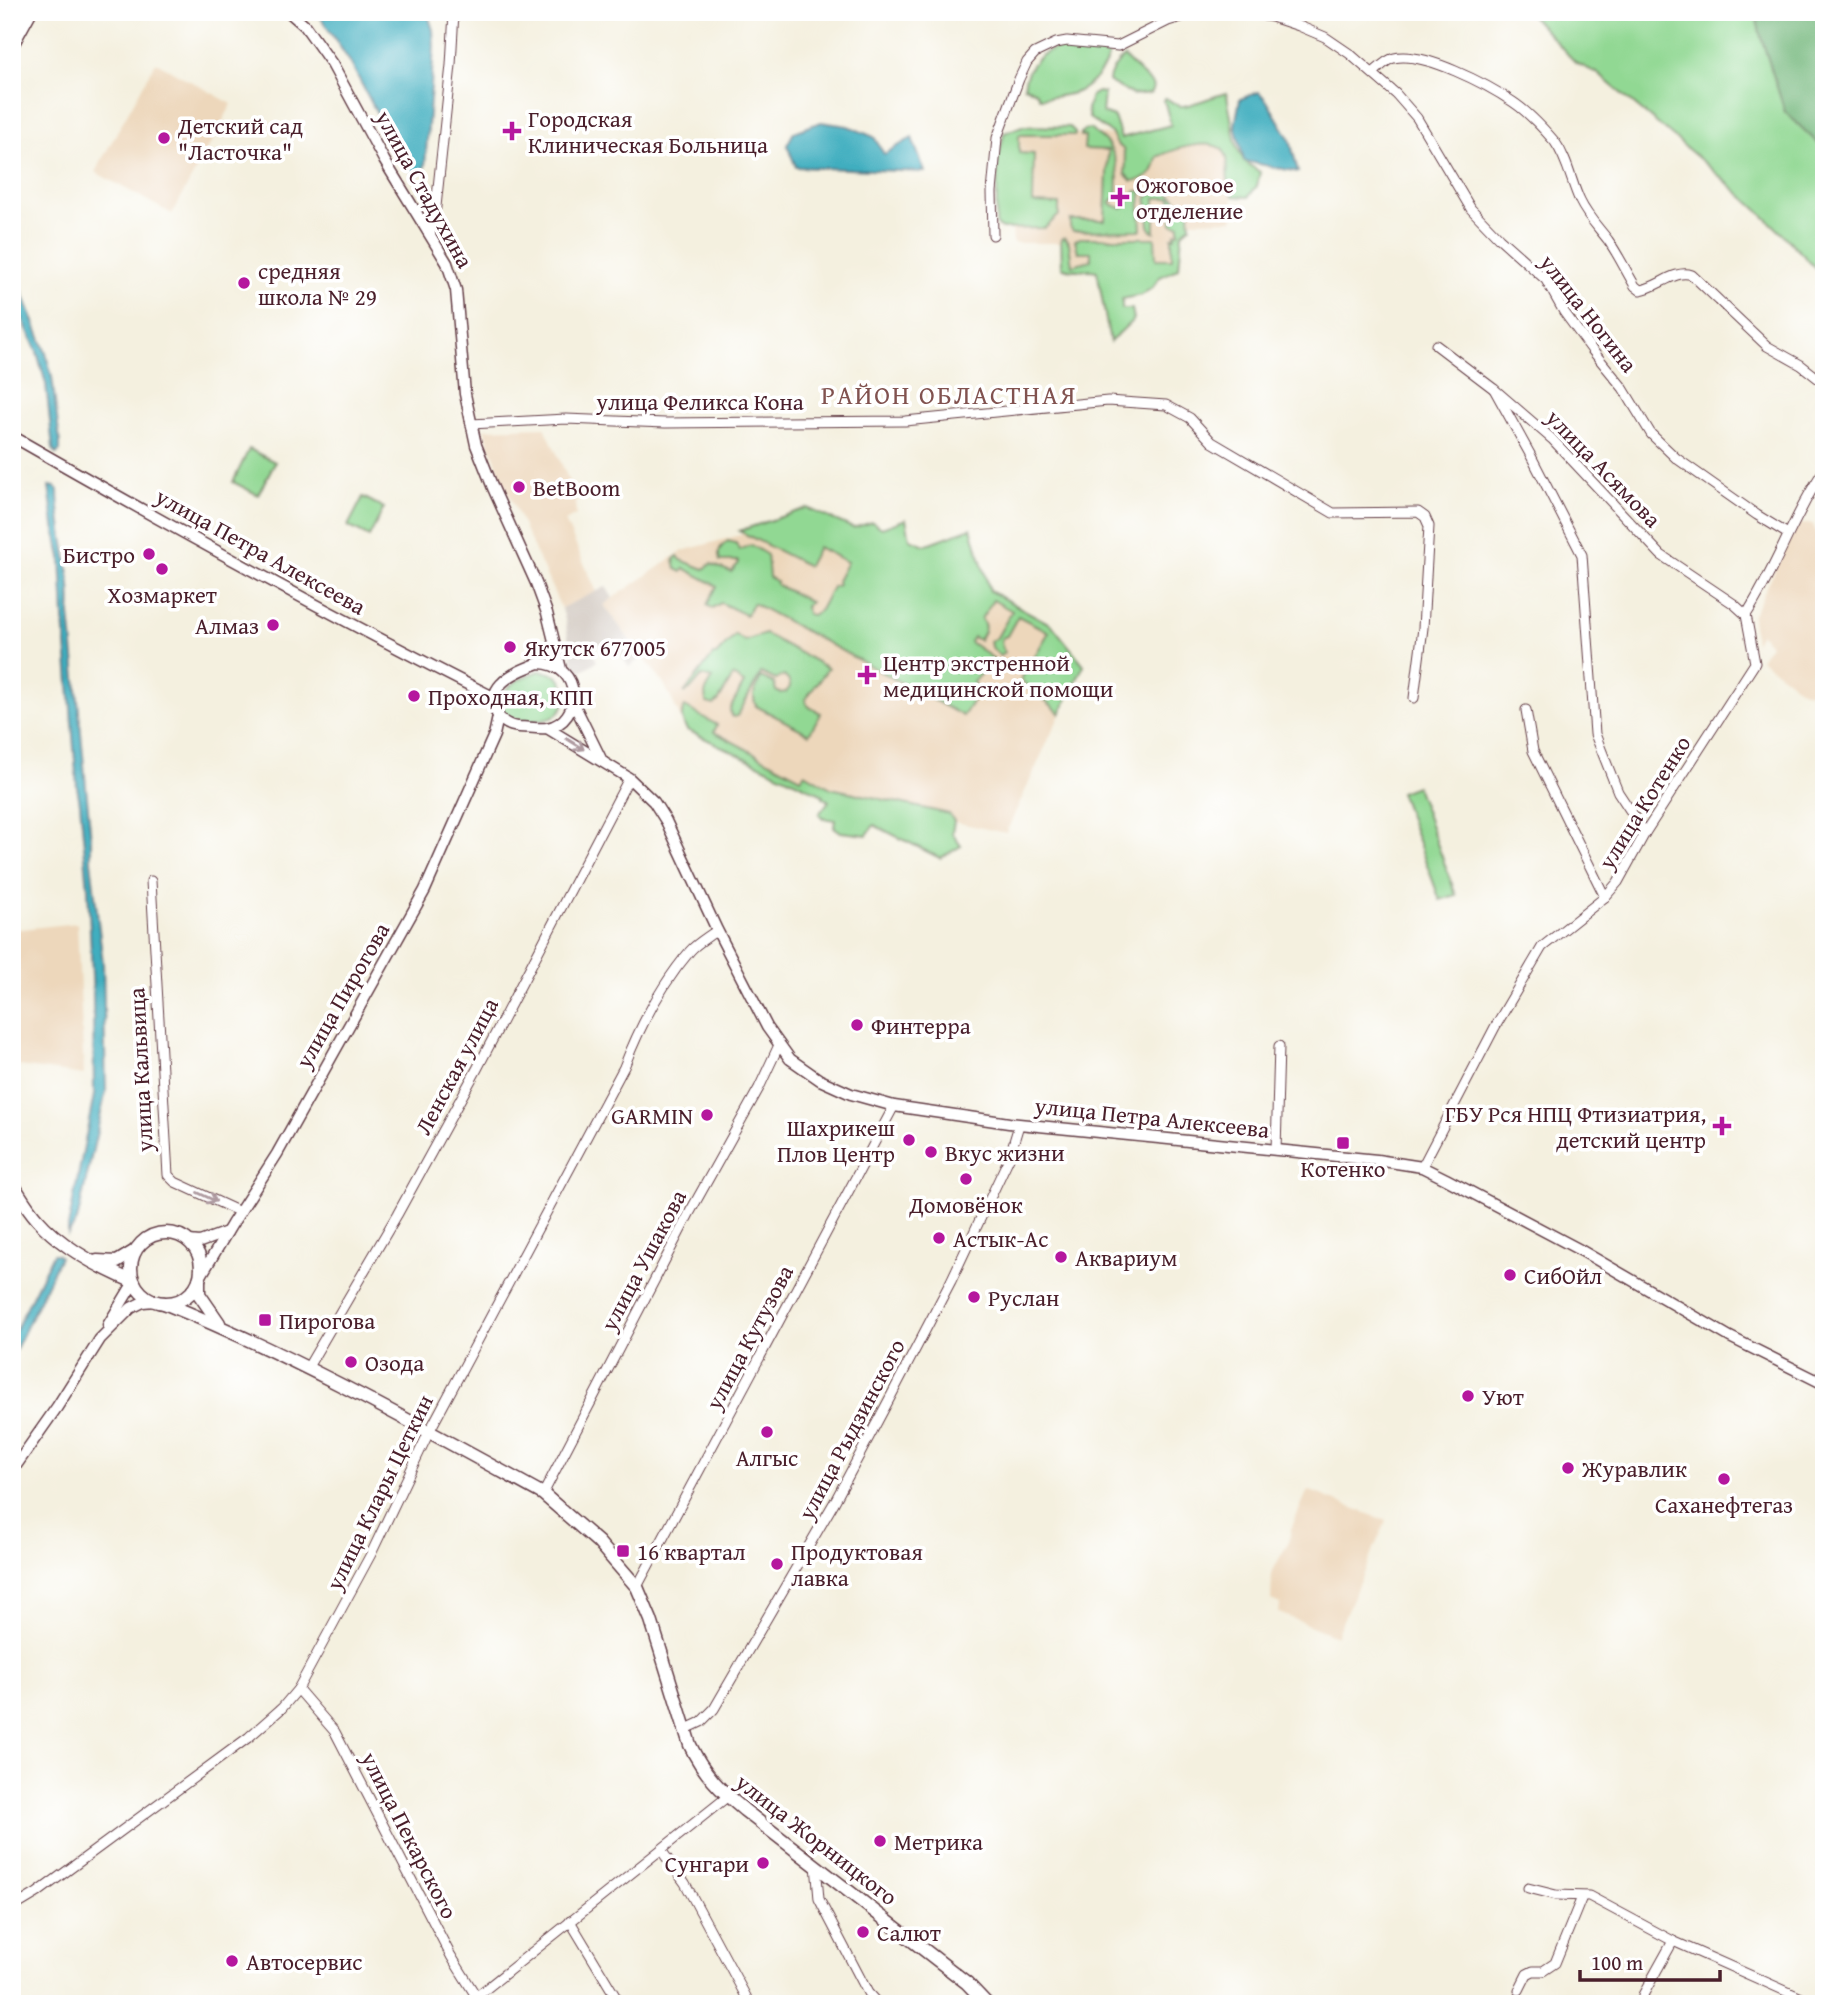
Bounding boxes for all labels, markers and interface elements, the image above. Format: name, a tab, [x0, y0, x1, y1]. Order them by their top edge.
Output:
place label: Городская Клиническая Больница	[528, 102, 768, 161]
street label: улица Стадухина	[368, 103, 482, 274]
place label: Детский сад "Ласточка"	[177, 109, 303, 168]
marker: Городская Клиническая Больница	[502, 121, 522, 141]
marker: Детский сад "Ласточка"	[156, 130, 172, 146]
place label: Ожоговое отделение	[1136, 168, 1243, 227]
marker: Ожоговое отделение	[1110, 187, 1130, 207]
street label: улица Ногина	[1532, 246, 1646, 379]
place label: средняя школа № 29	[258, 254, 377, 313]
marker: средняя школа № 29	[236, 275, 252, 291]
district label: РАЙОН ОБЛАСТНАЯ	[821, 375, 1077, 414]
street label: улица Феликса Кона	[595, 385, 804, 418]
street label: улица Асямова	[1538, 401, 1669, 535]
place label: BetBoom	[533, 471, 620, 504]
street label: улица Петра Алексеева	[149, 479, 372, 623]
marker: BetBoom	[511, 479, 527, 495]
place label: Бистро	[63, 538, 135, 571]
marker: Бистро	[141, 546, 157, 562]
marker: Хозмаркет	[154, 561, 170, 577]
place label: Хозмаркет	[107, 578, 217, 611]
place label: Алмаз	[195, 609, 259, 642]
marker: Алмаз	[265, 617, 281, 633]
place label: Якутск 677005	[523, 631, 666, 664]
marker: Якутск 677005	[502, 639, 518, 655]
place label: Центр экстренной медицинской помощи	[883, 646, 1114, 705]
marker: Центр экстренной медицинской помощи	[857, 665, 877, 685]
place label: Проходная, КПП	[428, 680, 593, 713]
marker: Проходная, КПП	[406, 688, 422, 704]
street label: улица Котенко	[1589, 729, 1698, 876]
one-way arrow	[564, 738, 584, 752]
street label: улица Пирогова	[286, 916, 397, 1075]
street label: улица Кальвица	[119, 987, 161, 1154]
street label: Ленская улица	[406, 992, 506, 1140]
place label: Финтерра	[871, 1009, 971, 1042]
marker: Финтерра	[849, 1017, 865, 1033]
street label: улица Петра Алексеева	[1032, 1088, 1271, 1146]
place label: ГБУ Рся НПЦ Фтизиатрия, детский центр	[1445, 1097, 1706, 1156]
place label: GARMIN	[611, 1099, 693, 1132]
marker: GARMIN	[699, 1107, 715, 1123]
place label: Шахрикеш Плов Центр	[777, 1111, 895, 1170]
marker: ГБУ Рся НПЦ Фтизиатрия, детский центр	[1712, 1116, 1732, 1136]
marker: Шахрикеш Плов Центр	[901, 1132, 917, 1148]
marker: Котенко	[1335, 1135, 1351, 1151]
place label: Вкус жизни	[945, 1136, 1065, 1169]
marker: Вкус жизни	[923, 1144, 939, 1160]
place label: Котенко	[1301, 1152, 1385, 1185]
marker: Домовёнок	[958, 1171, 974, 1187]
street label: улица Ушакова	[591, 1184, 694, 1337]
place label: Домовёнок	[908, 1188, 1023, 1221]
one-way arrow	[196, 1191, 217, 1204]
place label: Астык-Ас	[953, 1222, 1048, 1255]
marker: Астык-Ас	[931, 1230, 947, 1246]
place label: Аквариум	[1075, 1241, 1177, 1274]
marker: Аквариум	[1053, 1249, 1069, 1265]
street label: улица Кутузова	[696, 1259, 801, 1416]
place label: СибОйл	[1524, 1259, 1603, 1292]
marker: СибОйл	[1502, 1267, 1518, 1283]
place label: Руслан	[988, 1281, 1059, 1314]
marker: Руслан	[966, 1289, 982, 1305]
place label: Пирогова	[279, 1304, 375, 1337]
marker: Пирогова	[257, 1312, 273, 1328]
street label: улица Рыдзинского	[789, 1333, 913, 1526]
place label: Озода	[365, 1346, 424, 1379]
marker: Озода	[343, 1354, 359, 1370]
place label: Уют	[1482, 1380, 1524, 1413]
street label: улица Клары Цеткин	[317, 1388, 441, 1596]
marker: Уют	[1460, 1388, 1476, 1404]
marker: Алгыс	[759, 1424, 775, 1440]
place label: Алгыс	[736, 1441, 798, 1474]
place label: Журавлик	[1581, 1452, 1687, 1485]
marker: Журавлик	[1560, 1460, 1576, 1476]
marker: Саханефтегаз	[1716, 1471, 1732, 1487]
place label: Саханефтегаз	[1655, 1488, 1793, 1521]
place label: 16 квартал	[637, 1535, 746, 1568]
place label: Продуктовая лавка	[791, 1535, 923, 1594]
marker: 16 квартал	[615, 1543, 631, 1559]
marker: Продуктовая лавка	[769, 1556, 785, 1572]
street label: улица Пекарского	[353, 1745, 466, 1924]
street label: улица Жорницкого	[728, 1765, 905, 1913]
place label: Метрика	[894, 1825, 983, 1858]
marker: Метрика	[872, 1833, 888, 1849]
place label: Сунгари	[665, 1847, 749, 1880]
marker: Сунгари	[755, 1855, 771, 1871]
place label: Салют	[877, 1916, 941, 1949]
marker: Салют	[855, 1924, 871, 1940]
scale bar	[1580, 1939, 1720, 1983]
place label: Автосервис	[246, 1945, 363, 1978]
text: 100 m	[1591, 1947, 1643, 1978]
marker: Автосервис	[224, 1953, 240, 1969]

